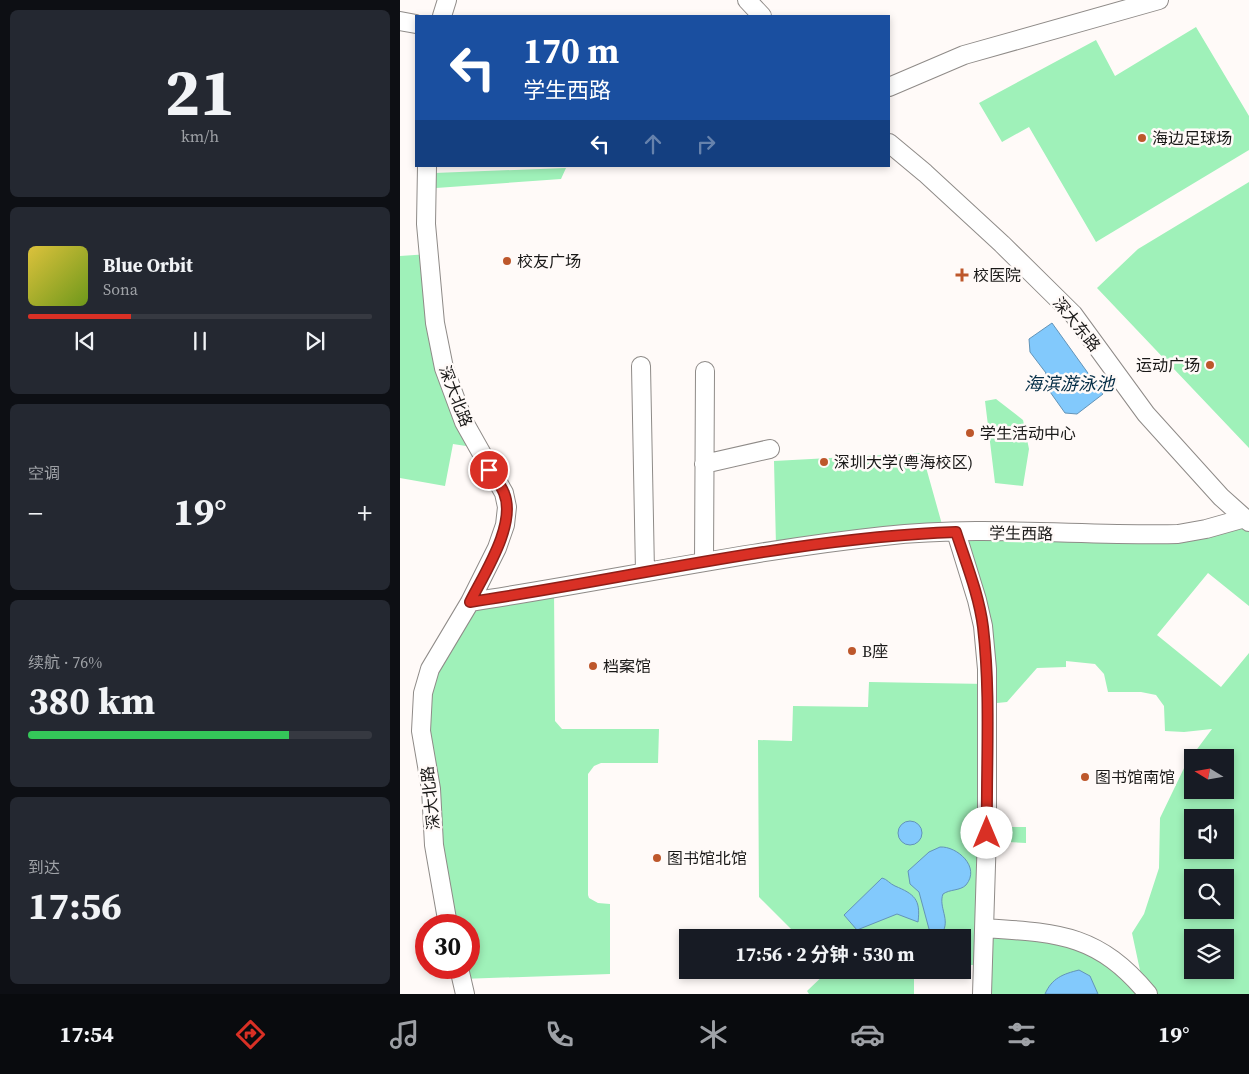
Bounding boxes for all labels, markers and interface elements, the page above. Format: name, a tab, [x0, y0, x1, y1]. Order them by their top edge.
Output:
text: 170 m	[523, 27, 619, 75]
icon: left	[440, 35, 505, 100]
text: 21	[165, 48, 235, 137]
text: 学生西路	[523, 75, 611, 105]
text: km/h	[181, 125, 219, 147]
place label: 海边足球场	[1152, 127, 1232, 149]
icon: left	[586, 130, 614, 158]
icon: ahead	[639, 130, 667, 158]
icon: right	[692, 130, 720, 158]
marker: 海边足球场	[1136, 132, 1148, 144]
place label: 校友广场	[517, 250, 581, 272]
text: Blue Orbit	[103, 252, 193, 278]
marker: 校友广场	[501, 255, 513, 267]
place label: 校医院	[973, 264, 1021, 286]
marker: 校医院	[955, 268, 969, 282]
text: Sona	[103, 278, 138, 300]
street label: 深大东路	[1048, 292, 1106, 356]
icon: previous	[71, 327, 99, 355]
icon: pause	[186, 327, 214, 355]
icon: next	[301, 327, 329, 355]
place label: 运动广场	[1136, 354, 1200, 376]
marker: 运动广场	[1204, 359, 1216, 371]
street label: 深大北路	[434, 362, 478, 430]
water label: 海滨游泳池	[1024, 371, 1116, 396]
place label: 学生活动中心	[980, 422, 1076, 444]
marker: 学生活动中心	[964, 427, 976, 439]
pin	[468, 449, 510, 491]
place label: 深圳大学(粤海校区)	[834, 451, 973, 473]
icon: arrive	[475, 456, 503, 484]
marker: 深圳大学(粤海校区)	[818, 456, 830, 468]
text: 空调	[28, 462, 60, 484]
text: 19°	[173, 486, 227, 538]
text: −	[28, 494, 43, 532]
text: +	[357, 494, 372, 532]
street label: 学生西路	[989, 521, 1053, 545]
place label: B座	[862, 640, 888, 662]
marker: B座	[846, 645, 858, 657]
text: 续航 · 76%	[28, 651, 102, 673]
place label: 档案馆	[603, 655, 651, 677]
marker: 档案馆	[587, 660, 599, 672]
text: 380 km	[28, 675, 155, 727]
north arrow	[1184, 749, 1234, 799]
map controls	[1184, 749, 1234, 979]
street label: 深大北路	[416, 765, 444, 831]
place label: 图书馆南馆	[1095, 766, 1175, 788]
marker: 图书馆南馆	[1079, 771, 1091, 783]
position arrow	[960, 806, 1012, 858]
button: sound	[1184, 809, 1234, 859]
place label: 图书馆北馆	[667, 847, 747, 869]
marker: 图书馆北馆	[651, 852, 663, 864]
text: 到达	[28, 856, 60, 878]
button: search	[1184, 869, 1234, 919]
text: 17:56	[28, 880, 122, 932]
speed limit sign: 30	[415, 914, 480, 979]
button: layers	[1184, 929, 1234, 979]
text: 17:56 · 2 分钟 · 530 m	[735, 941, 915, 967]
icon: directions	[233, 1017, 268, 1052]
icon: music	[387, 1017, 422, 1052]
icon: phone	[542, 1017, 577, 1052]
icon: climate	[696, 1017, 731, 1052]
icon: car	[850, 1017, 885, 1052]
icon: filters	[1004, 1017, 1039, 1052]
text: 17:54	[60, 1019, 114, 1049]
text: 19°	[1158, 1019, 1189, 1049]

